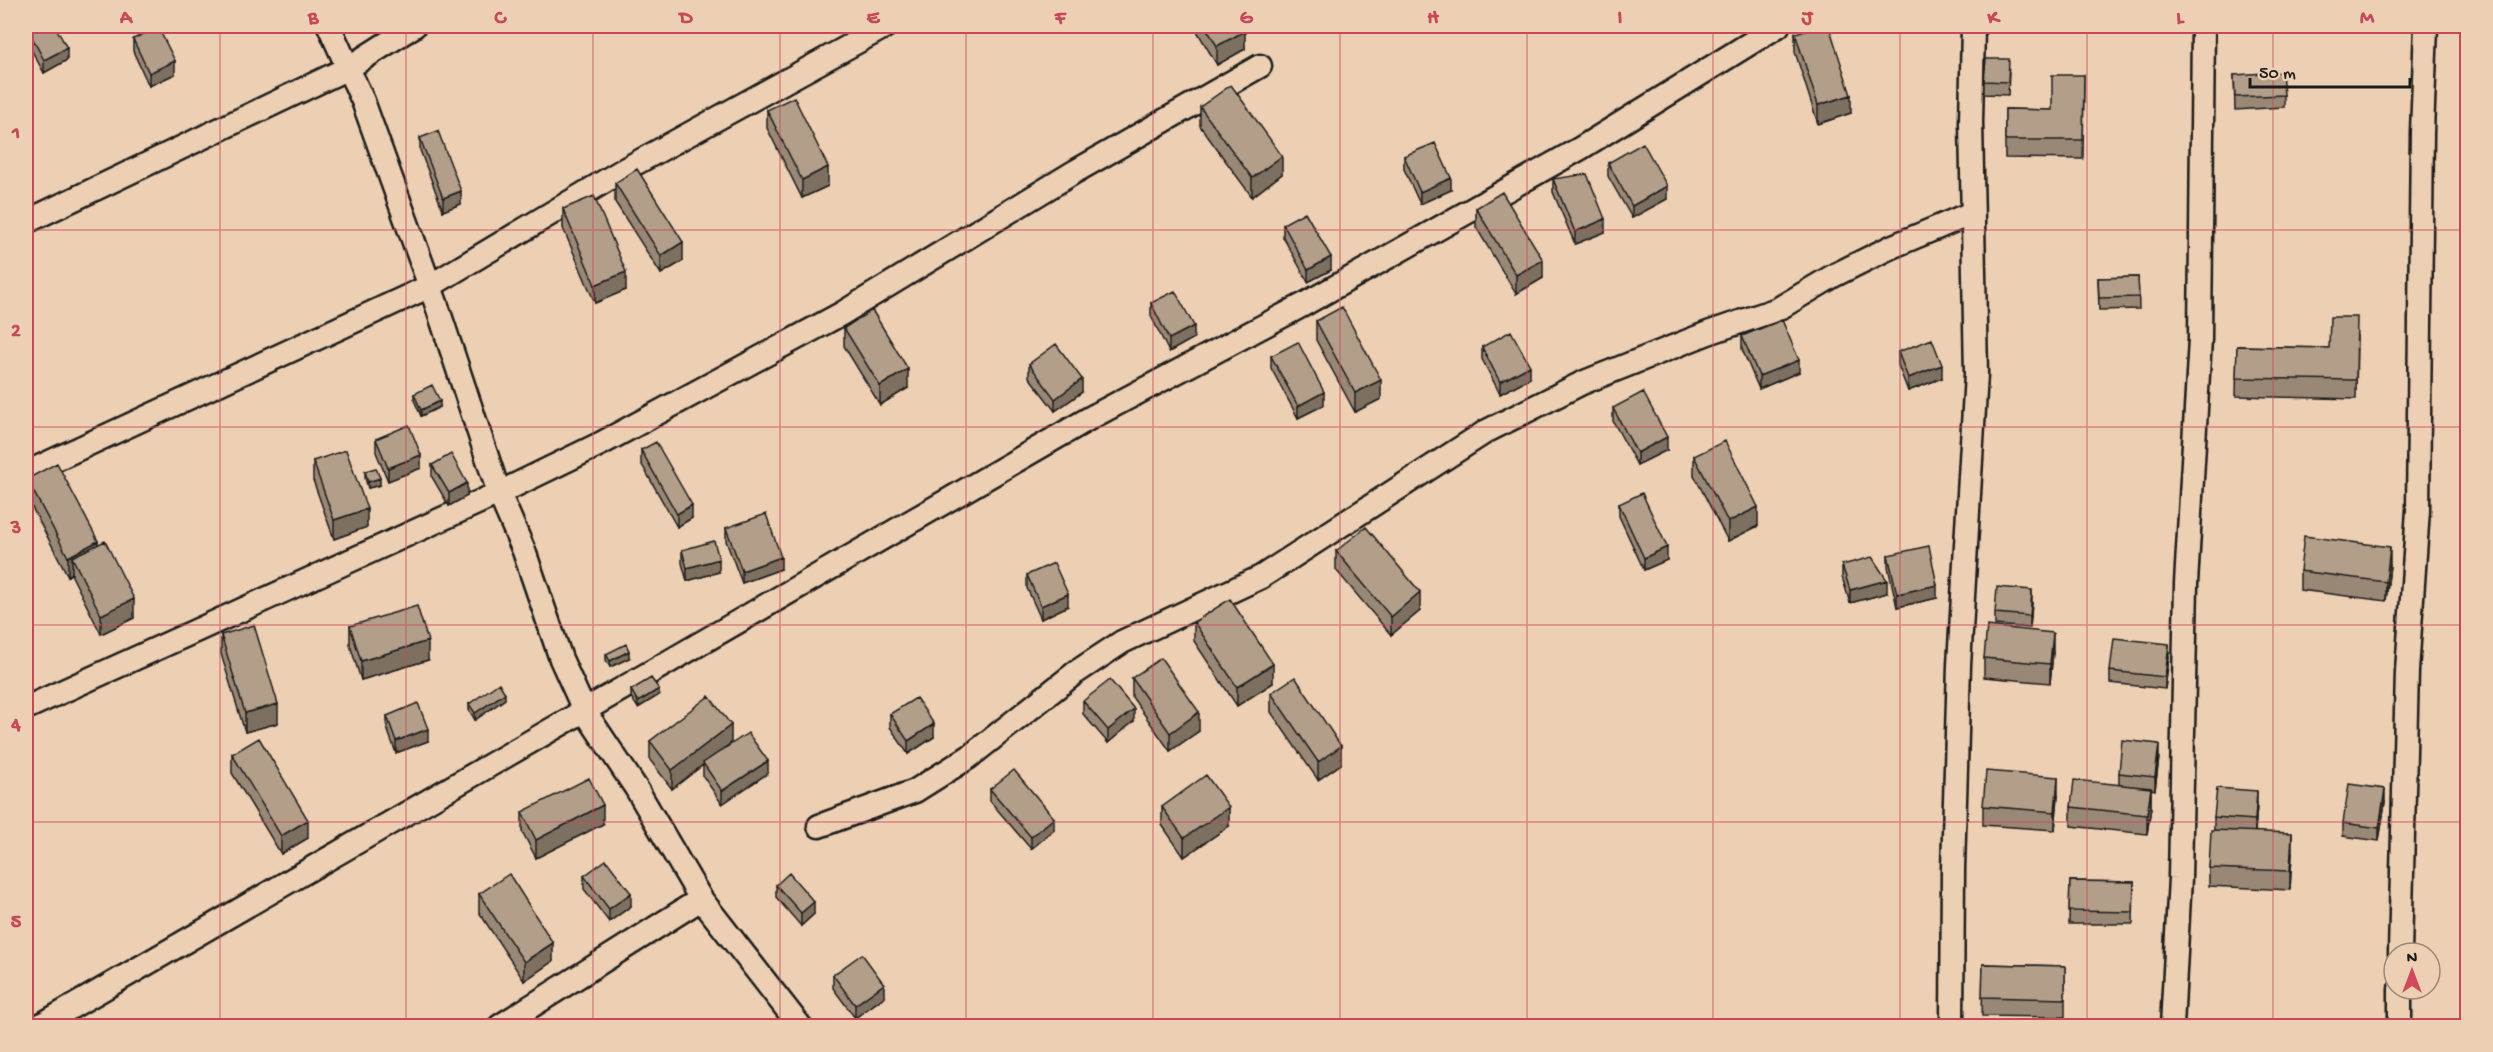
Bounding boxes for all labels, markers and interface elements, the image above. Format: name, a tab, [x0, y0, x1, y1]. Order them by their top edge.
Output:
text: A	[119, 8, 134, 31]
text: B	[307, 8, 319, 31]
text: C	[494, 8, 508, 31]
text: D	[677, 8, 693, 31]
text: E	[867, 8, 881, 31]
text: F	[1054, 8, 1067, 31]
text: G	[1240, 8, 1254, 31]
text: H	[1427, 8, 1439, 31]
text: I	[1618, 8, 1623, 31]
text: J	[1801, 8, 1814, 31]
text: K	[1986, 8, 2001, 31]
text: L	[2176, 8, 2185, 31]
text: M	[2360, 8, 2375, 31]
scale bar	[2250, 51, 2410, 89]
text: 50 m	[2259, 64, 2296, 85]
text: 1	[11, 123, 20, 146]
text: 2	[11, 321, 21, 344]
text: 3	[10, 518, 21, 541]
text: 4	[10, 715, 21, 738]
text: 5	[11, 912, 22, 935]
north arrow	[2382, 941, 2442, 1001]
text: N	[2407, 950, 2418, 969]

